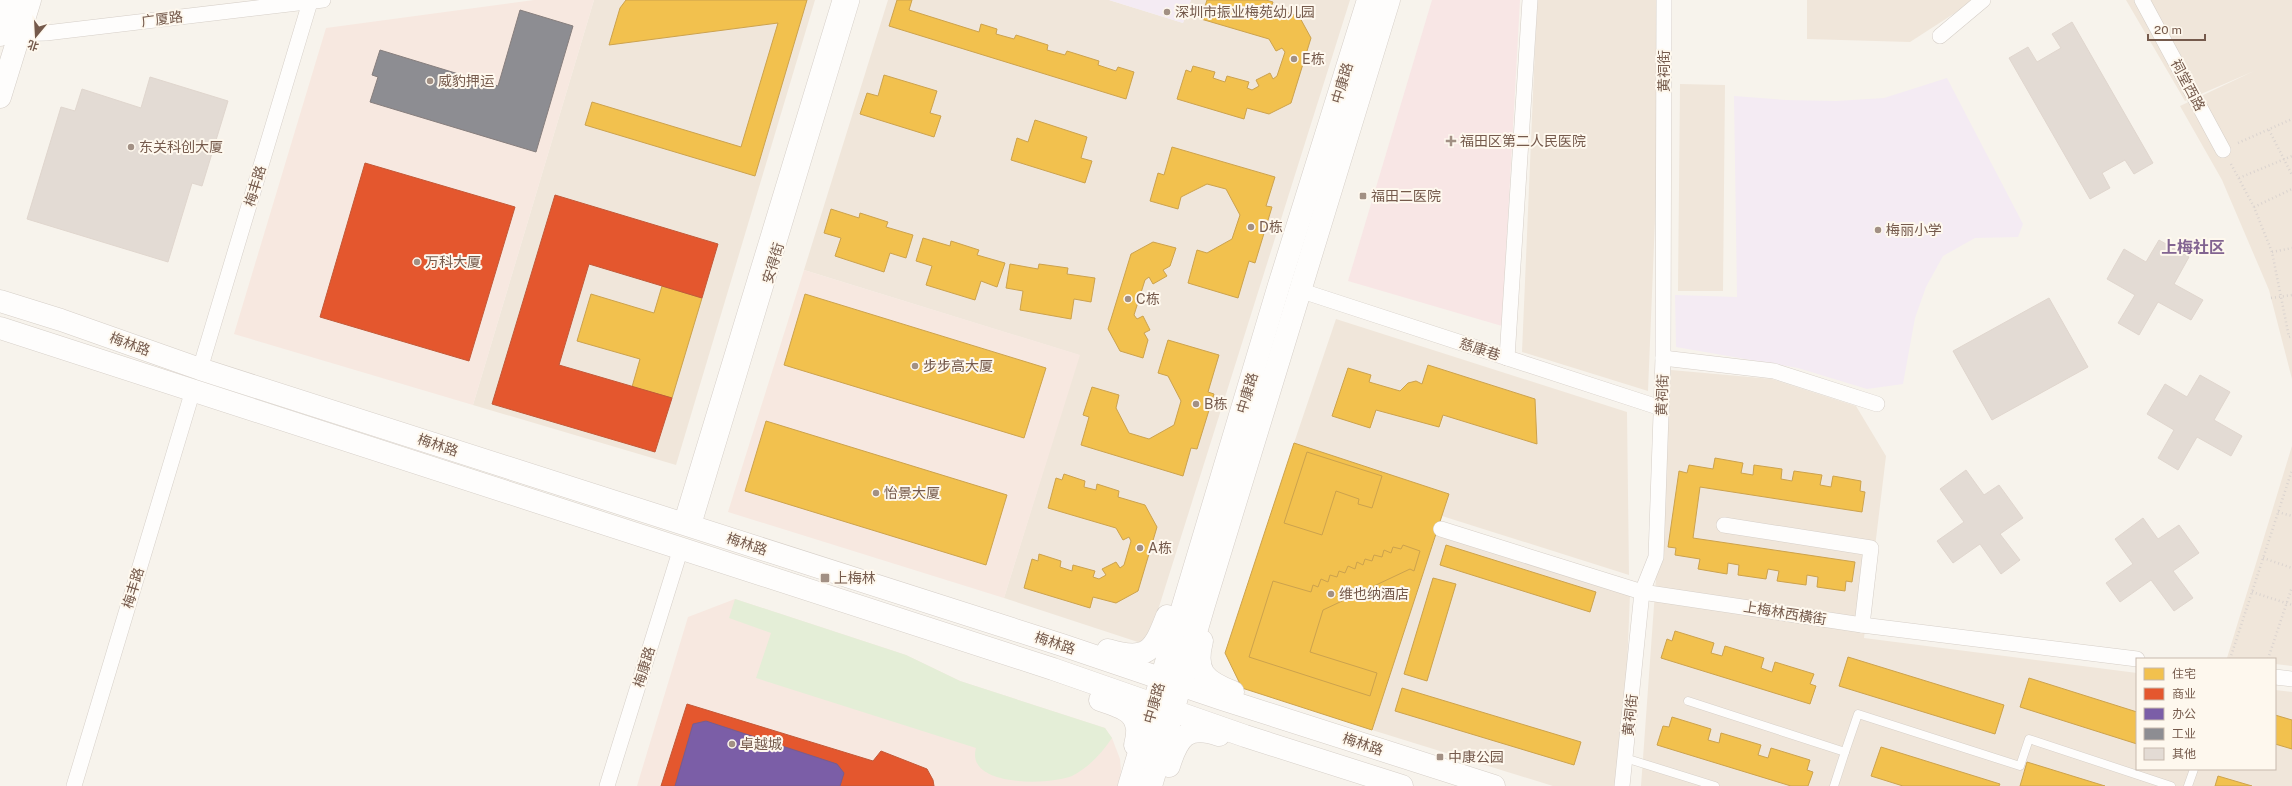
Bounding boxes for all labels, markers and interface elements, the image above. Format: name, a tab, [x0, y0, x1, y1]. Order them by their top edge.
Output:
place label: 深圳市振业梅苑幼儿园	[1175, 4, 1315, 20]
marker: 深圳市振业梅苑幼儿园	[1162, 7, 1172, 17]
street label: 广厦路	[140, 9, 184, 29]
north arrow	[16, 16, 56, 56]
scale bar	[2148, 16, 2205, 42]
text: 20 m	[2154, 23, 2182, 37]
text: 北	[26, 38, 40, 53]
street label: 黄祠街	[1656, 50, 1672, 92]
place label: E栋	[1302, 51, 1325, 67]
marker: E栋	[1289, 54, 1299, 64]
street label: 祠堂西路	[2168, 57, 2208, 113]
street label: 中康路	[1328, 61, 1356, 105]
place label: 威豹押运	[438, 73, 494, 89]
marker: 威豹押运	[425, 76, 435, 86]
place label: 福田区第二人民医院	[1460, 133, 1586, 149]
marker: 福田区第二人民医院	[1445, 135, 1457, 147]
place label: 东关科创大厦	[139, 139, 223, 155]
marker: 东关科创大厦	[126, 142, 136, 152]
street label: 梅丰路	[241, 164, 269, 208]
place label: 福田二医院	[1371, 188, 1441, 204]
marker: 福田二医院	[1358, 191, 1368, 201]
place label: D栋	[1259, 219, 1283, 235]
marker: D栋	[1246, 222, 1256, 232]
place label: 梅丽小学	[1886, 222, 1942, 238]
marker: 梅丽小学	[1873, 225, 1883, 235]
district label: 上梅社区	[2161, 238, 2225, 257]
street label: 安得街	[759, 241, 787, 285]
place label: 万科大厦	[425, 254, 481, 270]
marker: 万科大厦	[412, 257, 422, 267]
place label: C栋	[1136, 291, 1160, 307]
marker: C栋	[1123, 294, 1133, 304]
street label: 梅林路	[108, 329, 152, 359]
street label: 慈康巷	[1458, 335, 1502, 363]
place label: 步步高大厦	[923, 358, 993, 374]
marker: 步步高大厦	[910, 361, 920, 371]
street label: 中康路	[1233, 371, 1261, 415]
street label: 黄祠街	[1653, 374, 1671, 416]
place label: B栋	[1204, 396, 1227, 412]
marker: B栋	[1191, 399, 1201, 409]
street label: 梅林路	[416, 431, 460, 459]
place label: 怡景大厦	[884, 485, 940, 501]
marker: 怡景大厦	[871, 488, 881, 498]
street label: 梅林路	[725, 530, 769, 558]
place label: A栋	[1148, 540, 1172, 556]
marker: A栋	[1135, 543, 1145, 553]
street label: 梅丰路	[119, 566, 147, 610]
place label: 上梅林	[834, 570, 876, 586]
marker: 上梅林	[819, 572, 831, 584]
place label: 维也纳酒店	[1339, 586, 1409, 602]
marker: 维也纳酒店	[1326, 589, 1336, 599]
street label: 上梅林西横街	[1742, 599, 1828, 627]
street label: 梅林路	[1033, 629, 1077, 657]
street label: 梅康路	[630, 645, 658, 689]
legend	[2136, 658, 2276, 770]
text: 住宅	[2172, 667, 2196, 681]
street label: 中康路	[1141, 681, 1167, 725]
text: 商业	[2172, 687, 2196, 701]
street label: 黄祠街	[1620, 693, 1640, 737]
text: 办公	[2172, 707, 2196, 721]
text: 工业	[2172, 727, 2196, 741]
street label: 梅林路	[1341, 730, 1385, 758]
place label: 卓越城	[740, 736, 782, 752]
marker: 卓越城	[727, 739, 737, 749]
text: 其他	[2172, 747, 2196, 761]
place label: 中康公园	[1448, 749, 1504, 765]
marker: 中康公园	[1435, 752, 1445, 762]

